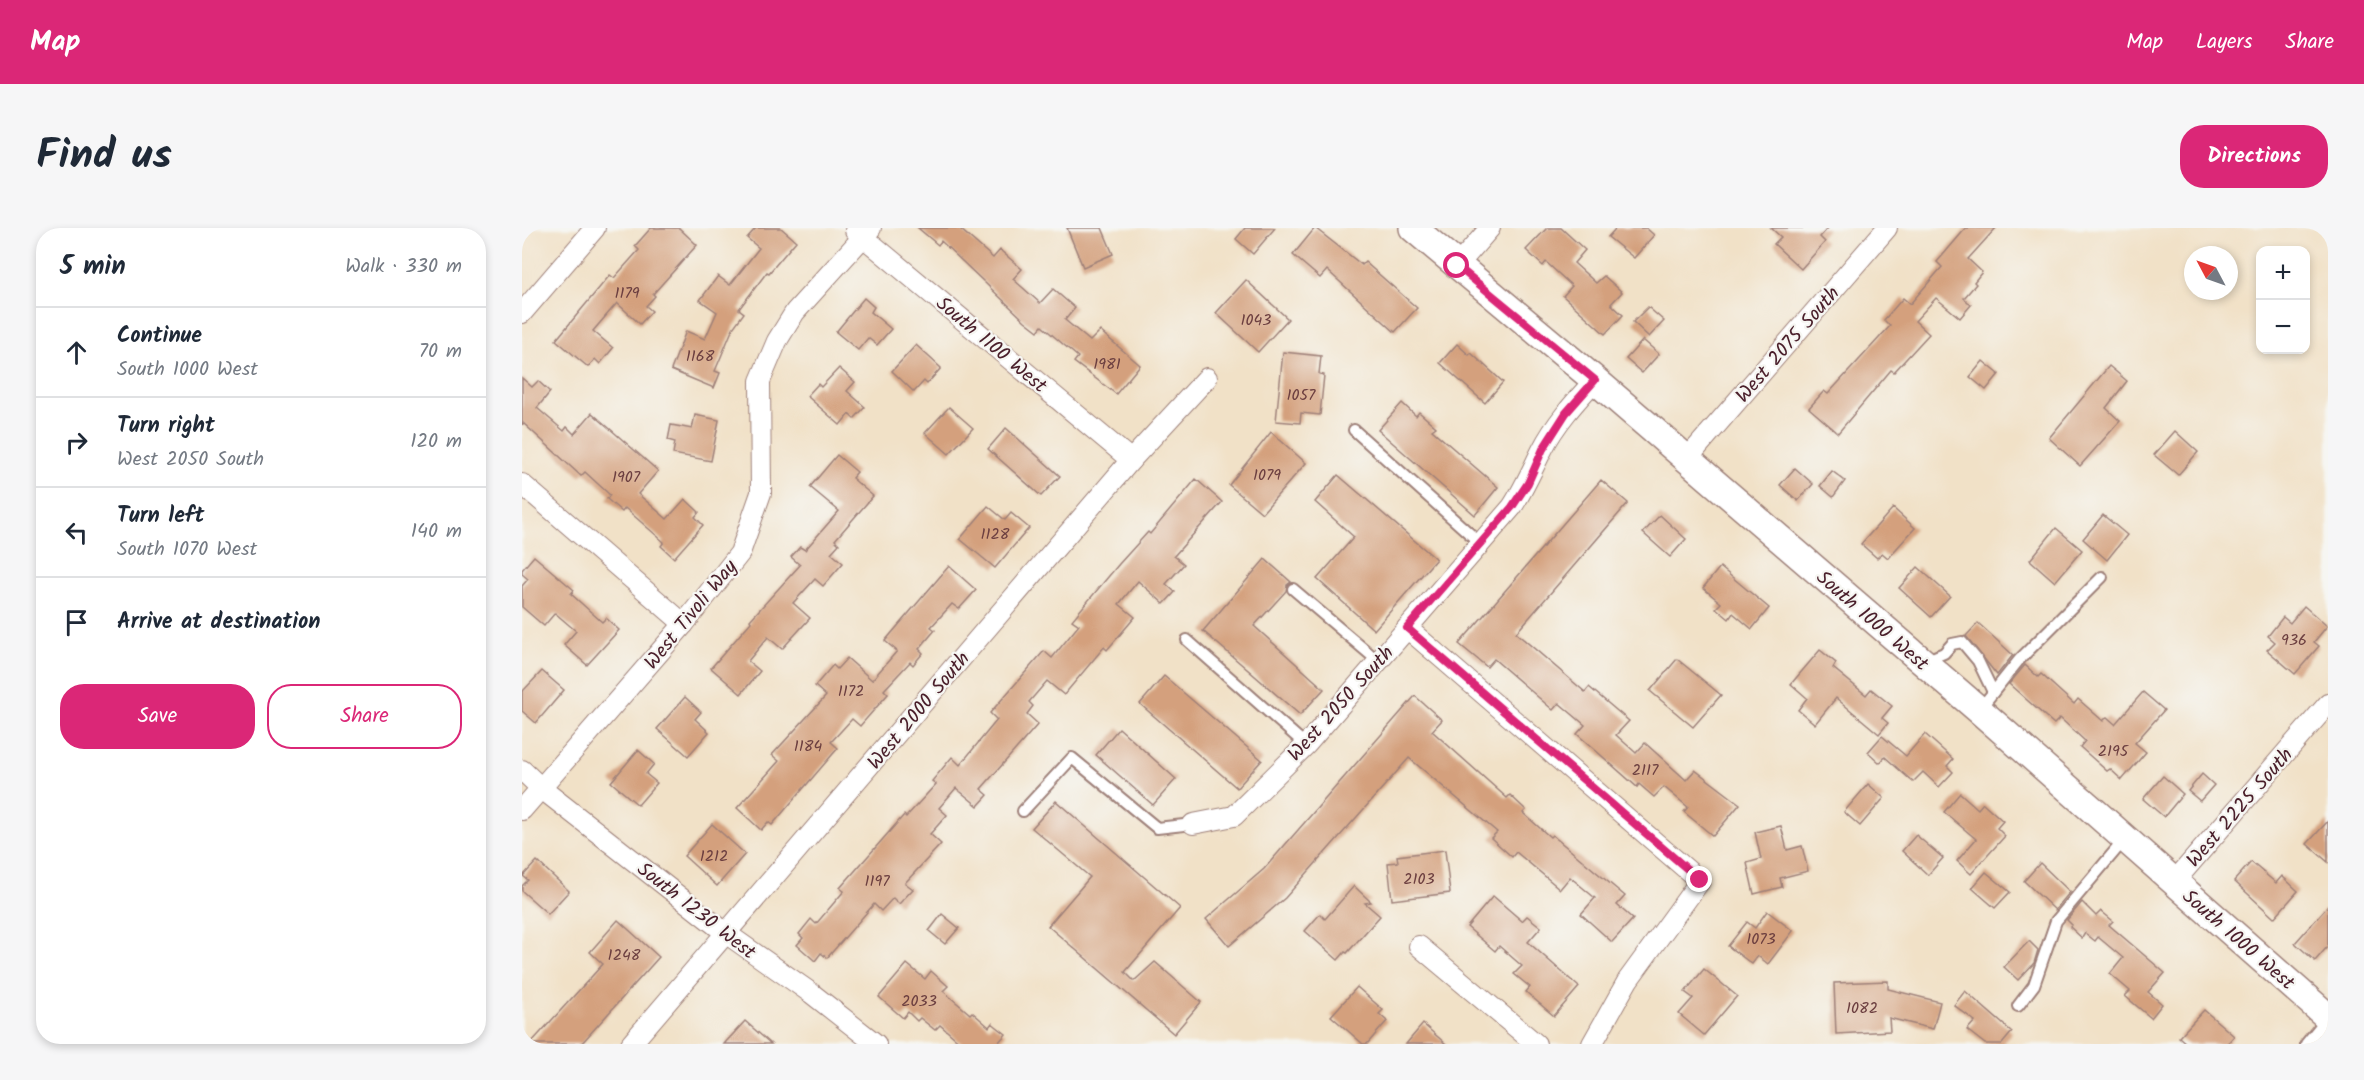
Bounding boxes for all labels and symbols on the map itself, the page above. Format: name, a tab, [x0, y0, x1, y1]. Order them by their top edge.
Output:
north arrow	[2184, 246, 2238, 300]
route start	[1443, 252, 1469, 278]
street label: West 2075 South	[1728, 280, 1849, 411]
house number: 1179	[614, 281, 640, 306]
street label: South 1100 West	[928, 289, 1054, 402]
house number: 1043	[1241, 308, 1271, 333]
house number: 1168	[686, 344, 715, 369]
house number: 1981	[1093, 352, 1121, 377]
house number: 1057	[1287, 383, 1316, 408]
house number: 1079	[1253, 463, 1281, 488]
house number: 1907	[612, 465, 641, 490]
house number: 1128	[981, 522, 1010, 547]
street label: West Tivoli Way	[637, 553, 747, 677]
street label: South 1000 West	[1808, 563, 1936, 680]
house number: 936	[2281, 628, 2307, 653]
street label: West 2050 South	[1280, 639, 1403, 770]
street label: West 2000 South	[860, 645, 979, 778]
house number: 1172	[838, 679, 864, 704]
house number: 1184	[794, 734, 822, 759]
house number: 2195	[2098, 739, 2130, 764]
street label: West 2225 South	[2179, 741, 2302, 876]
house number: 2117	[1632, 758, 1659, 783]
house number: 1212	[700, 844, 728, 869]
street label: South 1230 West	[629, 855, 763, 969]
route end	[1686, 866, 1712, 892]
house number: 2103	[1403, 867, 1435, 892]
house number: 1197	[864, 869, 890, 894]
street label: South 1000 West	[2174, 882, 2302, 999]
house number: 1073	[1746, 927, 1776, 952]
house number: 1248	[608, 943, 641, 968]
house number: 2033	[901, 989, 937, 1014]
house number: 1082	[1846, 996, 1878, 1021]

